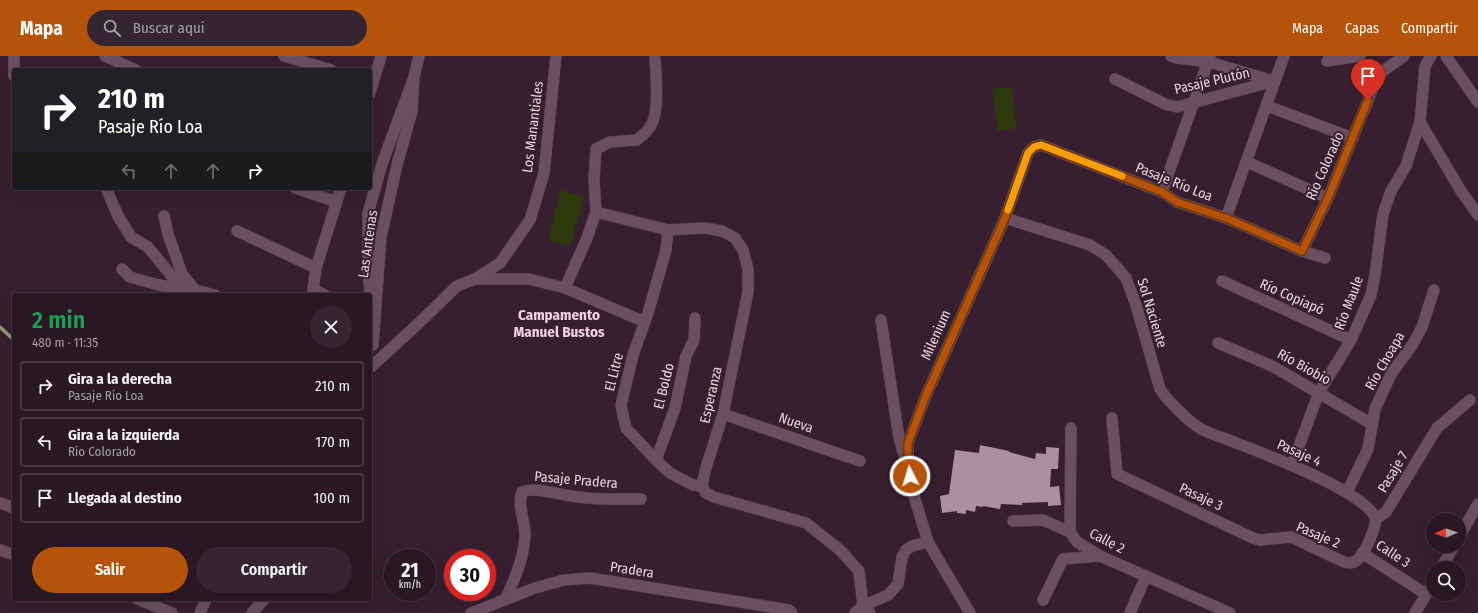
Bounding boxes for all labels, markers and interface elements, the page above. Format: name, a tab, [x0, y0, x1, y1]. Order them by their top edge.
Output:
search box	[87, 10, 367, 46]
text: Mapa	[20, 17, 63, 40]
icon: search	[101, 17, 123, 39]
text: Buscar aquí	[133, 19, 205, 37]
text: Mapa	[1292, 20, 1323, 37]
text: Capas	[1345, 20, 1379, 37]
text: Compartir	[1401, 20, 1458, 37]
pin	[1351, 59, 1385, 100]
street label: Pasaje Plutón	[1173, 64, 1251, 98]
icon: arrive	[1357, 65, 1379, 87]
street label: Los Manantiales	[519, 80, 547, 174]
text: 210 m	[98, 82, 165, 115]
icon: right	[32, 84, 84, 136]
text: Pasaje Río Loa	[98, 116, 203, 138]
street label: Río Colorado	[1302, 129, 1348, 203]
street label: Pasaje Río Loa	[1133, 159, 1215, 205]
icon: left	[118, 160, 140, 182]
icon: ahead	[160, 160, 182, 182]
icon: ahead	[202, 160, 224, 182]
icon: right	[244, 160, 266, 182]
street label: Las Antenas	[355, 209, 381, 279]
street label: Río Maule	[1331, 274, 1367, 332]
street label: Río Copiapó	[1257, 275, 1327, 319]
street label: Sol Naciente	[1133, 276, 1171, 350]
text: 2 min	[32, 306, 85, 334]
button: close	[310, 306, 352, 348]
district label: Campamento Manuel Bustos	[513, 306, 605, 341]
street label: Milenium	[917, 307, 955, 363]
street label: Río Choapa	[1362, 329, 1409, 393]
text: 480 m · 11:35	[32, 335, 98, 350]
street label: Río Biobio	[1274, 345, 1334, 389]
street label: El Litre	[601, 351, 627, 393]
street label: El Boldo	[650, 361, 678, 411]
street label: Esperanza	[696, 365, 726, 425]
text: Gira a la derecha	[68, 370, 172, 388]
icon: right	[34, 375, 56, 397]
text: 210 m	[315, 377, 350, 395]
text: Pasaje Río Loa	[68, 388, 144, 403]
street label: Nueva	[776, 409, 816, 437]
text: Gira a la izquierda	[68, 426, 180, 444]
icon: left	[34, 431, 56, 453]
text: 170 m	[315, 433, 350, 451]
street label: Pasaje 4	[1274, 436, 1324, 470]
text: Río Colorado	[68, 444, 136, 459]
street label: Pasaje 7	[1374, 448, 1412, 496]
position arrow	[889, 455, 931, 497]
street label: Pasaje Pradera	[534, 468, 619, 492]
street label: Pasaje 3	[1177, 480, 1225, 514]
icon: arrive	[34, 487, 56, 509]
text: Llegada al destino	[68, 489, 182, 507]
text: 100 m	[313, 489, 350, 507]
north arrow	[1426, 513, 1466, 553]
map controls	[1426, 513, 1466, 601]
street label: Pasaje 2	[1294, 518, 1342, 552]
street label: Calle 2	[1086, 525, 1128, 557]
street label: Calle 3	[1373, 537, 1413, 571]
button: Salir	[32, 547, 188, 593]
button: Compartir	[196, 547, 352, 593]
speed limit sign: 30	[444, 549, 496, 601]
text: 21	[401, 558, 419, 582]
street label: Pradera	[609, 558, 655, 582]
button: search	[1426, 561, 1466, 601]
text: km/h	[399, 579, 421, 591]

